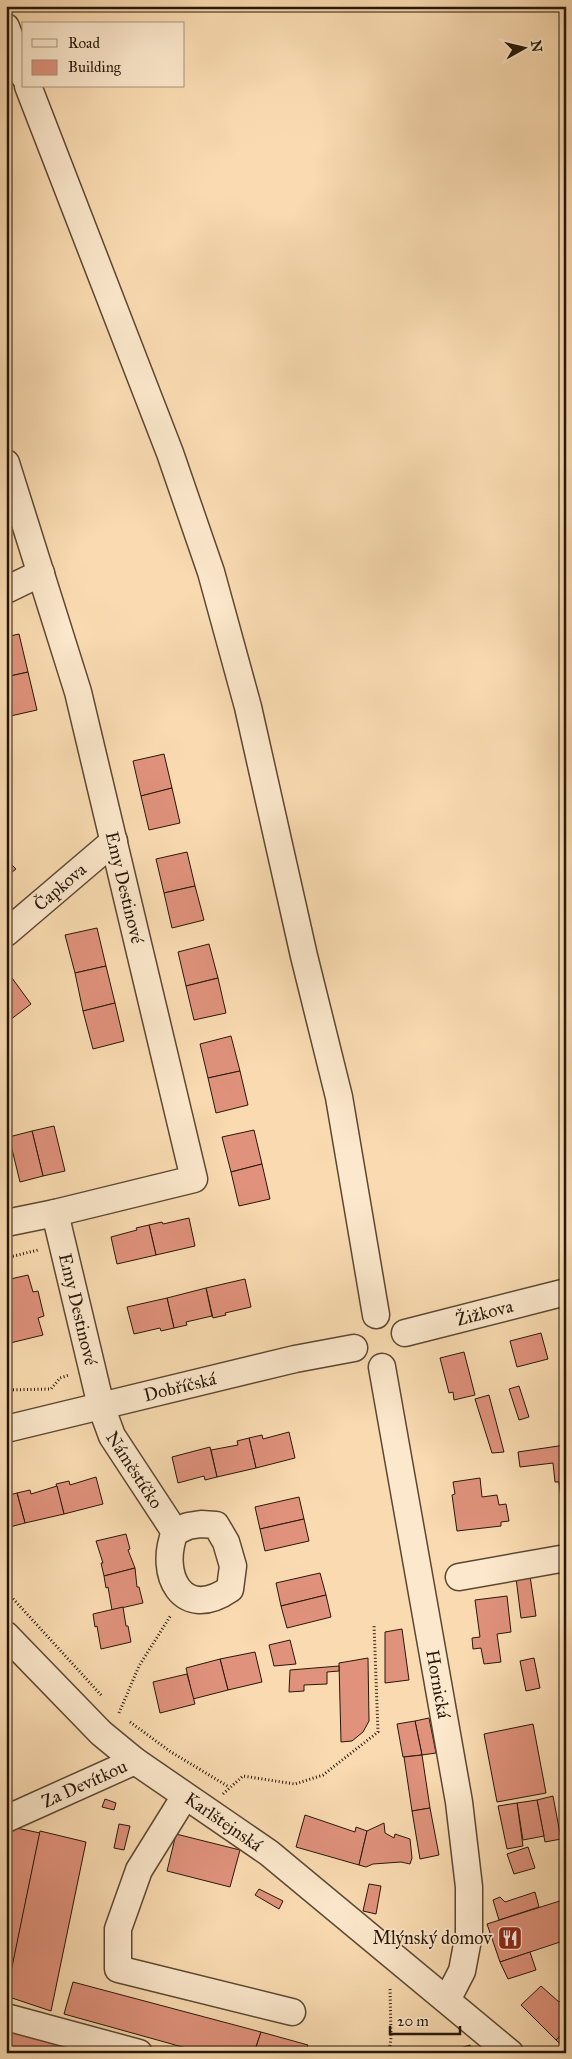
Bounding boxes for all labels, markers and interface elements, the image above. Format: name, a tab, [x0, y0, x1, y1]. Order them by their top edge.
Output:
legend	[22, 22, 185, 88]
north arrow	[500, 22, 550, 72]
text: Road	[68, 34, 100, 52]
text: N	[527, 39, 546, 53]
text: Building	[68, 58, 122, 76]
street label: Emy Destinové	[101, 829, 149, 946]
street label: Čapkova	[29, 858, 91, 916]
street label: Emy Destinové	[54, 1251, 102, 1368]
street label: Žižkova	[453, 1295, 516, 1331]
street label: Dobříčská	[142, 1367, 219, 1406]
street label: Náměstíčko	[101, 1427, 168, 1513]
street label: Hornická	[421, 1648, 455, 1721]
street label: Za Devítkou	[38, 1755, 131, 1812]
street label: Karlštejnská	[181, 1788, 267, 1856]
restaurant icon: Mlýnský domov	[497, 1925, 523, 1951]
place label: Mlýnský domov	[372, 1927, 493, 1949]
scale bar	[390, 2004, 460, 2036]
text: 20 m	[397, 2012, 429, 2030]

